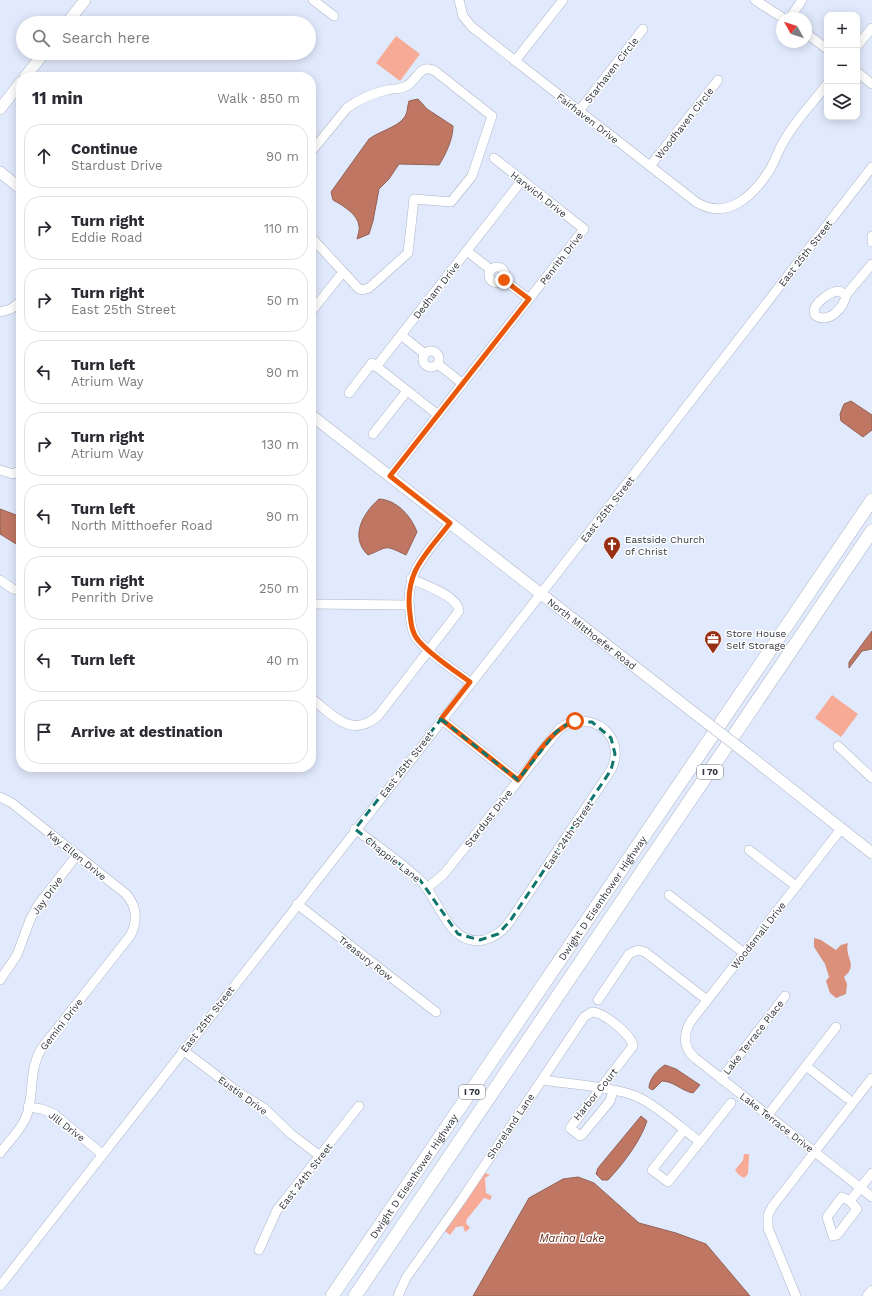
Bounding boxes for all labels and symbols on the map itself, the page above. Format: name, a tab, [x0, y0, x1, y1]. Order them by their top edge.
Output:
north arrow	[776, 12, 812, 48]
street label: Starhaven Circle	[582, 35, 641, 105]
street label: Woodhaven Circle	[653, 85, 716, 161]
street label: Fairhaven Drive	[555, 91, 621, 146]
street label: Harwich Drive	[508, 169, 569, 220]
street label: East 25th Street	[776, 218, 835, 288]
street label: Penrith Drive	[538, 230, 585, 287]
street label: Dedham Drive	[411, 260, 462, 321]
route end	[495, 271, 513, 289]
street label: East 25th Street	[578, 474, 637, 544]
place label: Eastside Church of Christ	[625, 534, 705, 557]
church icon: Eastside Church of Christ	[602, 535, 622, 560]
street label: North Mitthoefer Road	[545, 596, 638, 672]
place label: Store House Self Storage	[726, 628, 786, 651]
office icon: Store House Self Storage	[703, 629, 723, 654]
route start	[566, 712, 584, 730]
street label: East 25th Street	[377, 729, 436, 799]
road number: I 70	[697, 765, 723, 779]
street label: Stardust Drive	[462, 787, 515, 849]
street label: East 24th Street	[541, 798, 596, 872]
street label: Kay Ellen Drive	[45, 828, 109, 883]
street label: Dwight D Eisenhower Highway	[556, 833, 649, 962]
street label: Chappie Lane	[363, 835, 423, 884]
street label: Jay Drive	[30, 874, 65, 916]
street label: Woodsmall Drive	[729, 899, 788, 971]
street label: Treasury Row	[337, 934, 395, 983]
street label: East 25th Street	[178, 984, 237, 1054]
street label: Gemini Drive	[38, 996, 85, 1052]
street label: Lake Terrace Place	[721, 998, 786, 1077]
street label: Harbor Court	[571, 1066, 620, 1122]
street label: Eustis Drive	[216, 1074, 270, 1117]
road number: I 70	[459, 1085, 485, 1099]
street label: Lake Terrace Drive	[738, 1090, 816, 1155]
street label: Shoreland Lane	[484, 1091, 536, 1161]
street label: Jill Drive	[46, 1109, 87, 1144]
street label: Dwight D Eisenhower Highway	[368, 1111, 460, 1241]
street label: East 24th Street	[276, 1141, 335, 1211]
water label: Marina Lake	[539, 1232, 605, 1245]

